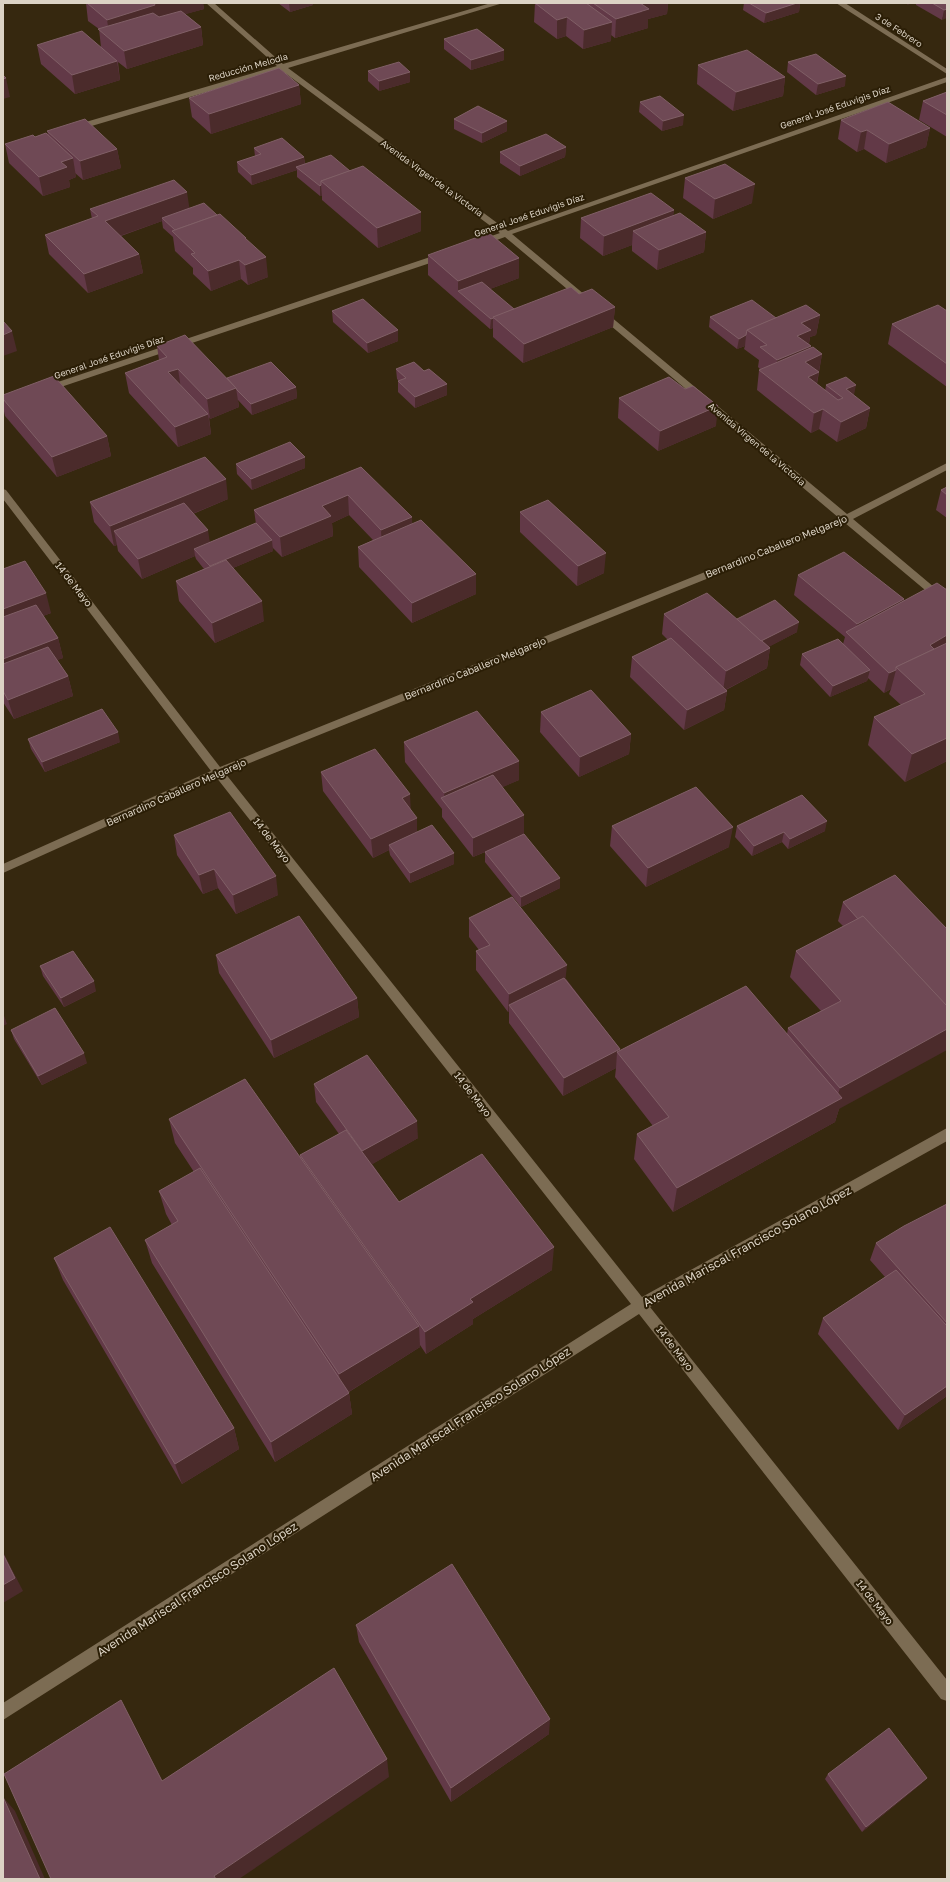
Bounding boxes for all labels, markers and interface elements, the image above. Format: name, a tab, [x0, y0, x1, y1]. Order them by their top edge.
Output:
street label: 3 de Febrero	[873, 11, 925, 49]
street label: Reducción Melodia	[207, 50, 289, 84]
street label: General José Eduvigis Díaz	[778, 83, 892, 131]
street label: Avenida Virgen de la Victoria	[379, 137, 485, 219]
street label: General José Eduvigis Díaz	[472, 191, 586, 239]
street label: General José Eduvigis Díaz	[52, 333, 166, 381]
street label: Avenida Virgen de la Victoria	[706, 400, 808, 488]
street label: Bernardino Caballero Melgarejo	[703, 512, 849, 580]
street label: 14 de Mayo	[53, 559, 95, 609]
street label: Bernardino Caballero Melgarejo	[402, 634, 548, 702]
street label: Bernardino Caballero Melgarejo	[104, 756, 248, 828]
street label: 14 de Mayo	[251, 815, 293, 865]
street label: 14 de Mayo	[452, 1069, 494, 1119]
street label: Avenida Mariscal Francisco Solano López	[640, 1182, 854, 1310]
street label: 14 de Mayo	[654, 1323, 696, 1373]
street label: Avenida Mariscal Francisco Solano López	[367, 1343, 573, 1485]
street label: Avenida Mariscal Francisco Solano López	[94, 1518, 300, 1660]
street label: 14 de Mayo	[854, 1577, 896, 1627]

